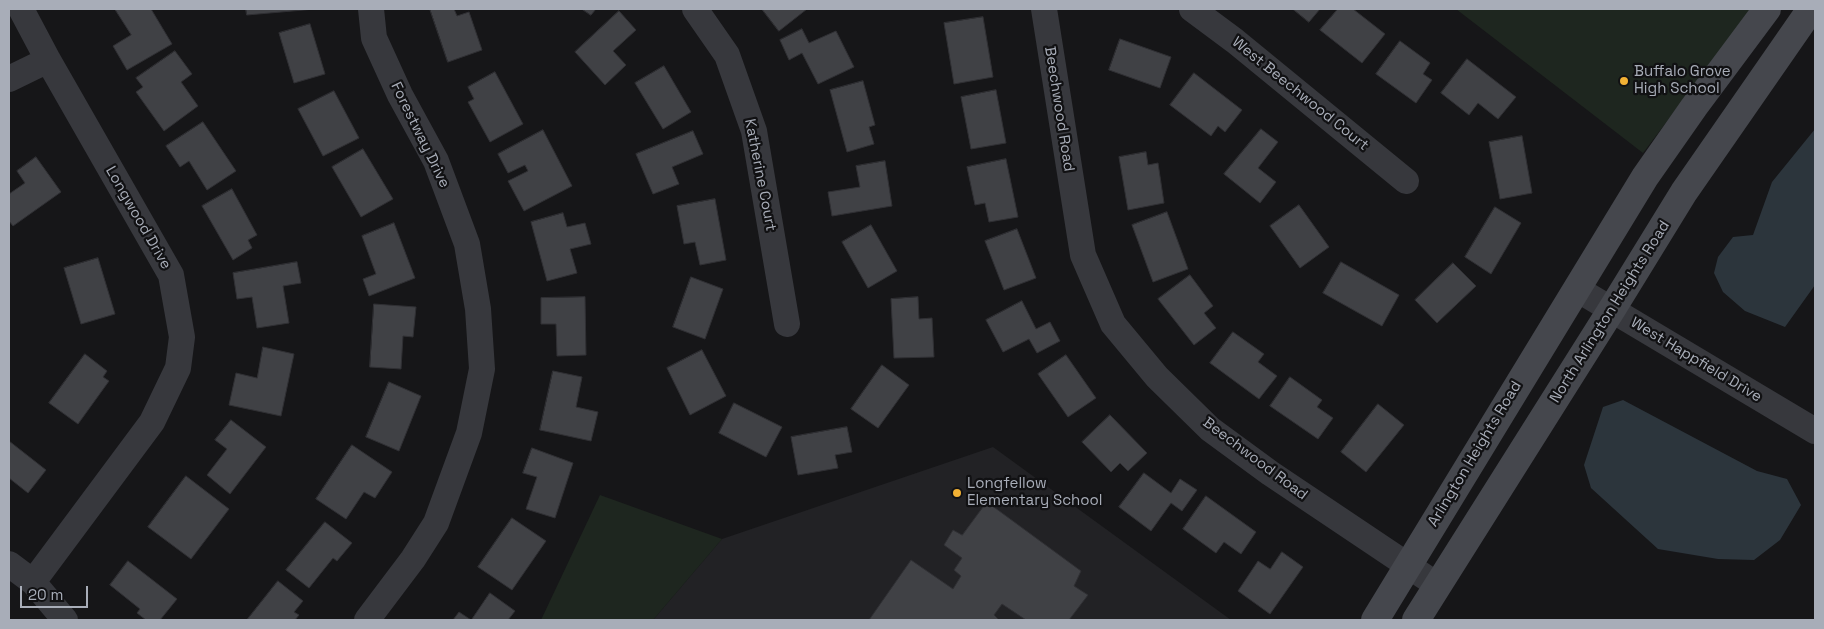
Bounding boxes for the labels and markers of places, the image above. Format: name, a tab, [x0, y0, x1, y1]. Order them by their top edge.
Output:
place label: Buffalo Grove High School	[1634, 63, 1731, 98]
marker: Buffalo Grove High School	[1618, 75, 1630, 87]
place label: Longfellow Elementary School	[967, 475, 1103, 510]
marker: Longfellow Elementary School	[951, 487, 963, 499]

